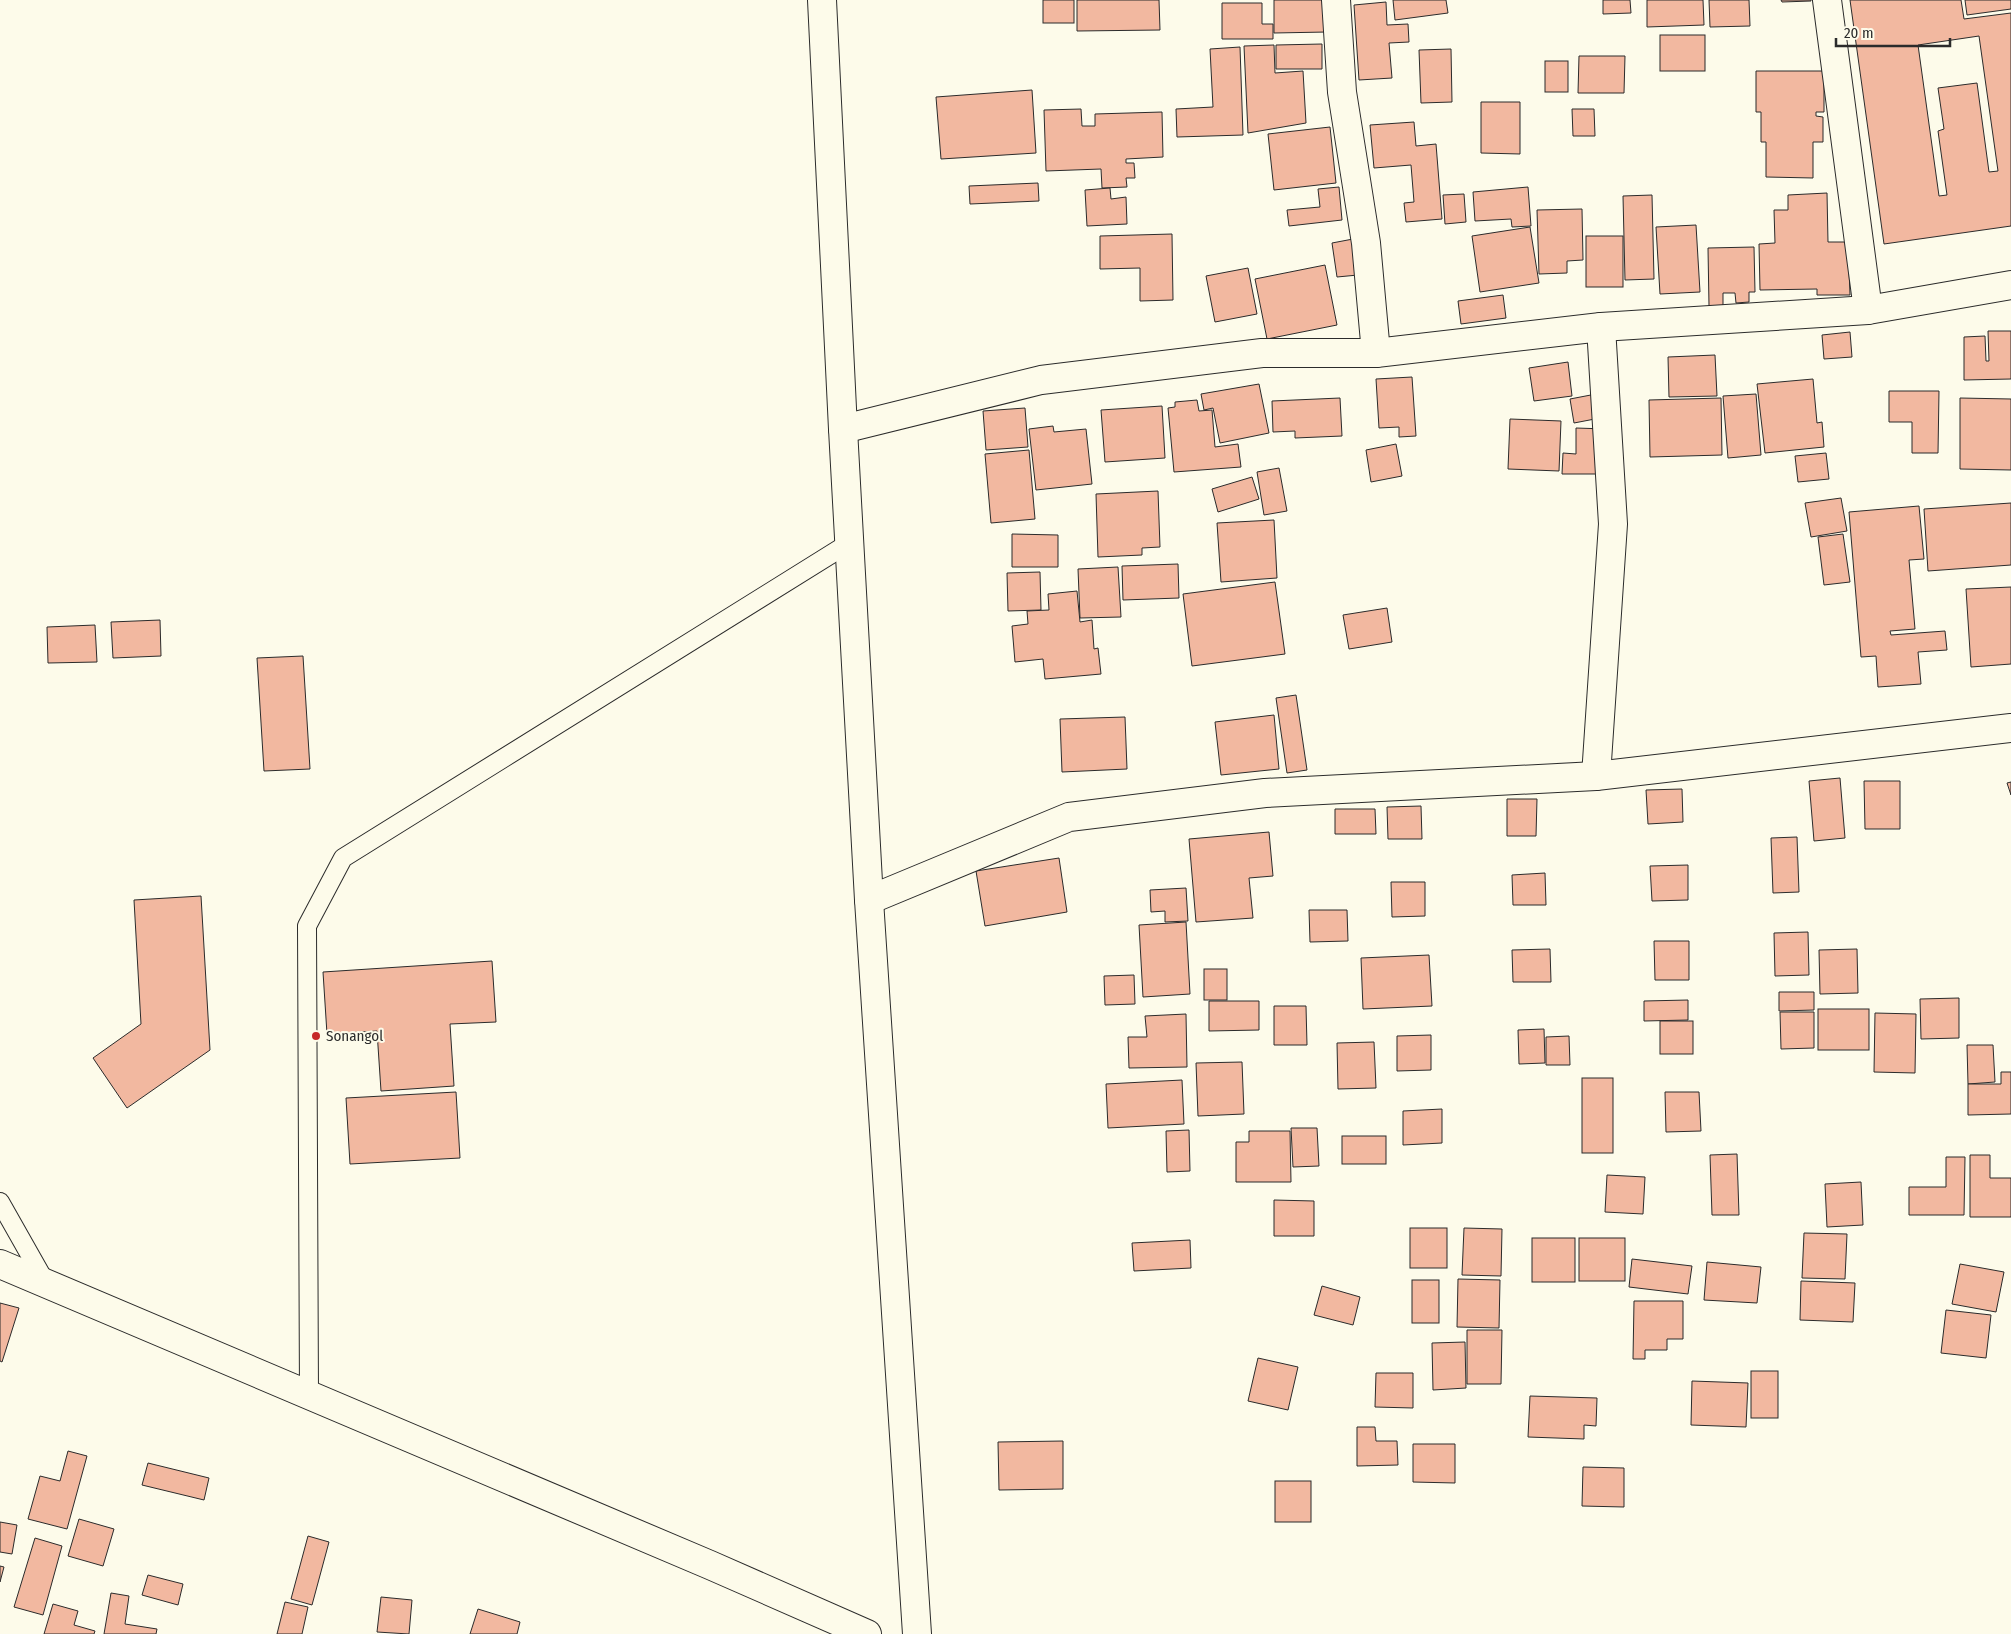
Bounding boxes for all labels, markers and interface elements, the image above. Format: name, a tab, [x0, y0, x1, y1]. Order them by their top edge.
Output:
scale bar	[1836, 15, 1950, 47]
text: 20 m	[1844, 24, 1874, 42]
place label: Sonangol	[326, 1027, 383, 1045]
marker: Sonangol	[310, 1030, 322, 1042]

